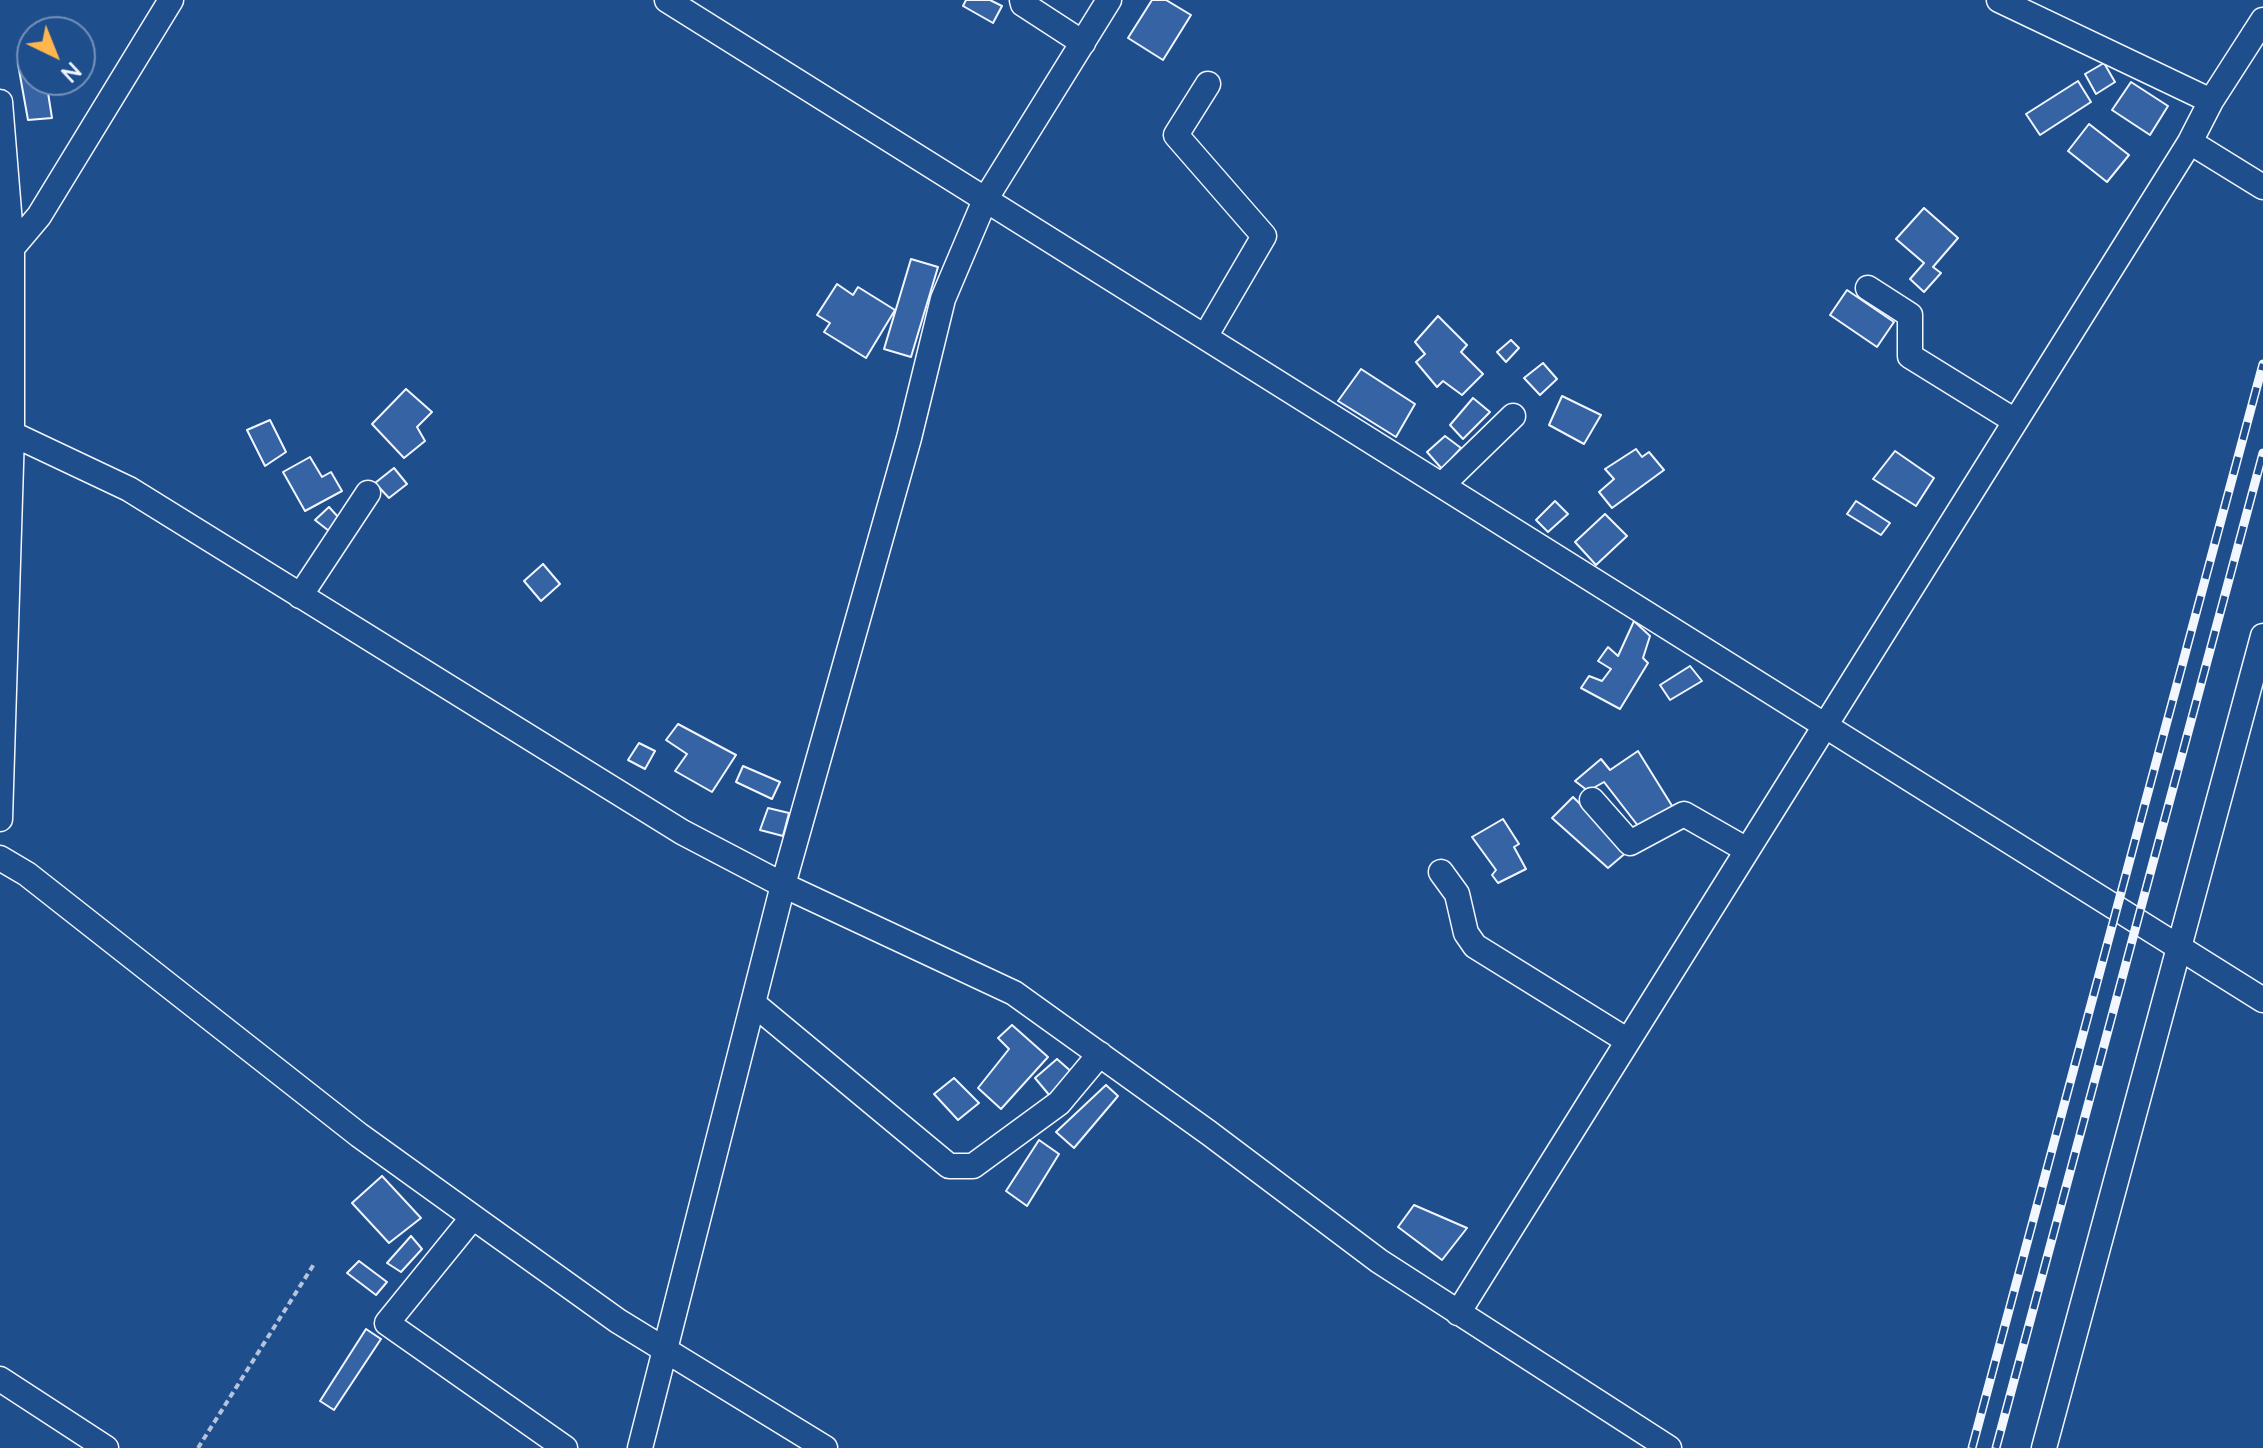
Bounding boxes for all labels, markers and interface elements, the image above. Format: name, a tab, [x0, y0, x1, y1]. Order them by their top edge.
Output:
north arrow	[16, 16, 96, 96]
text: N	[56, 57, 87, 88]

